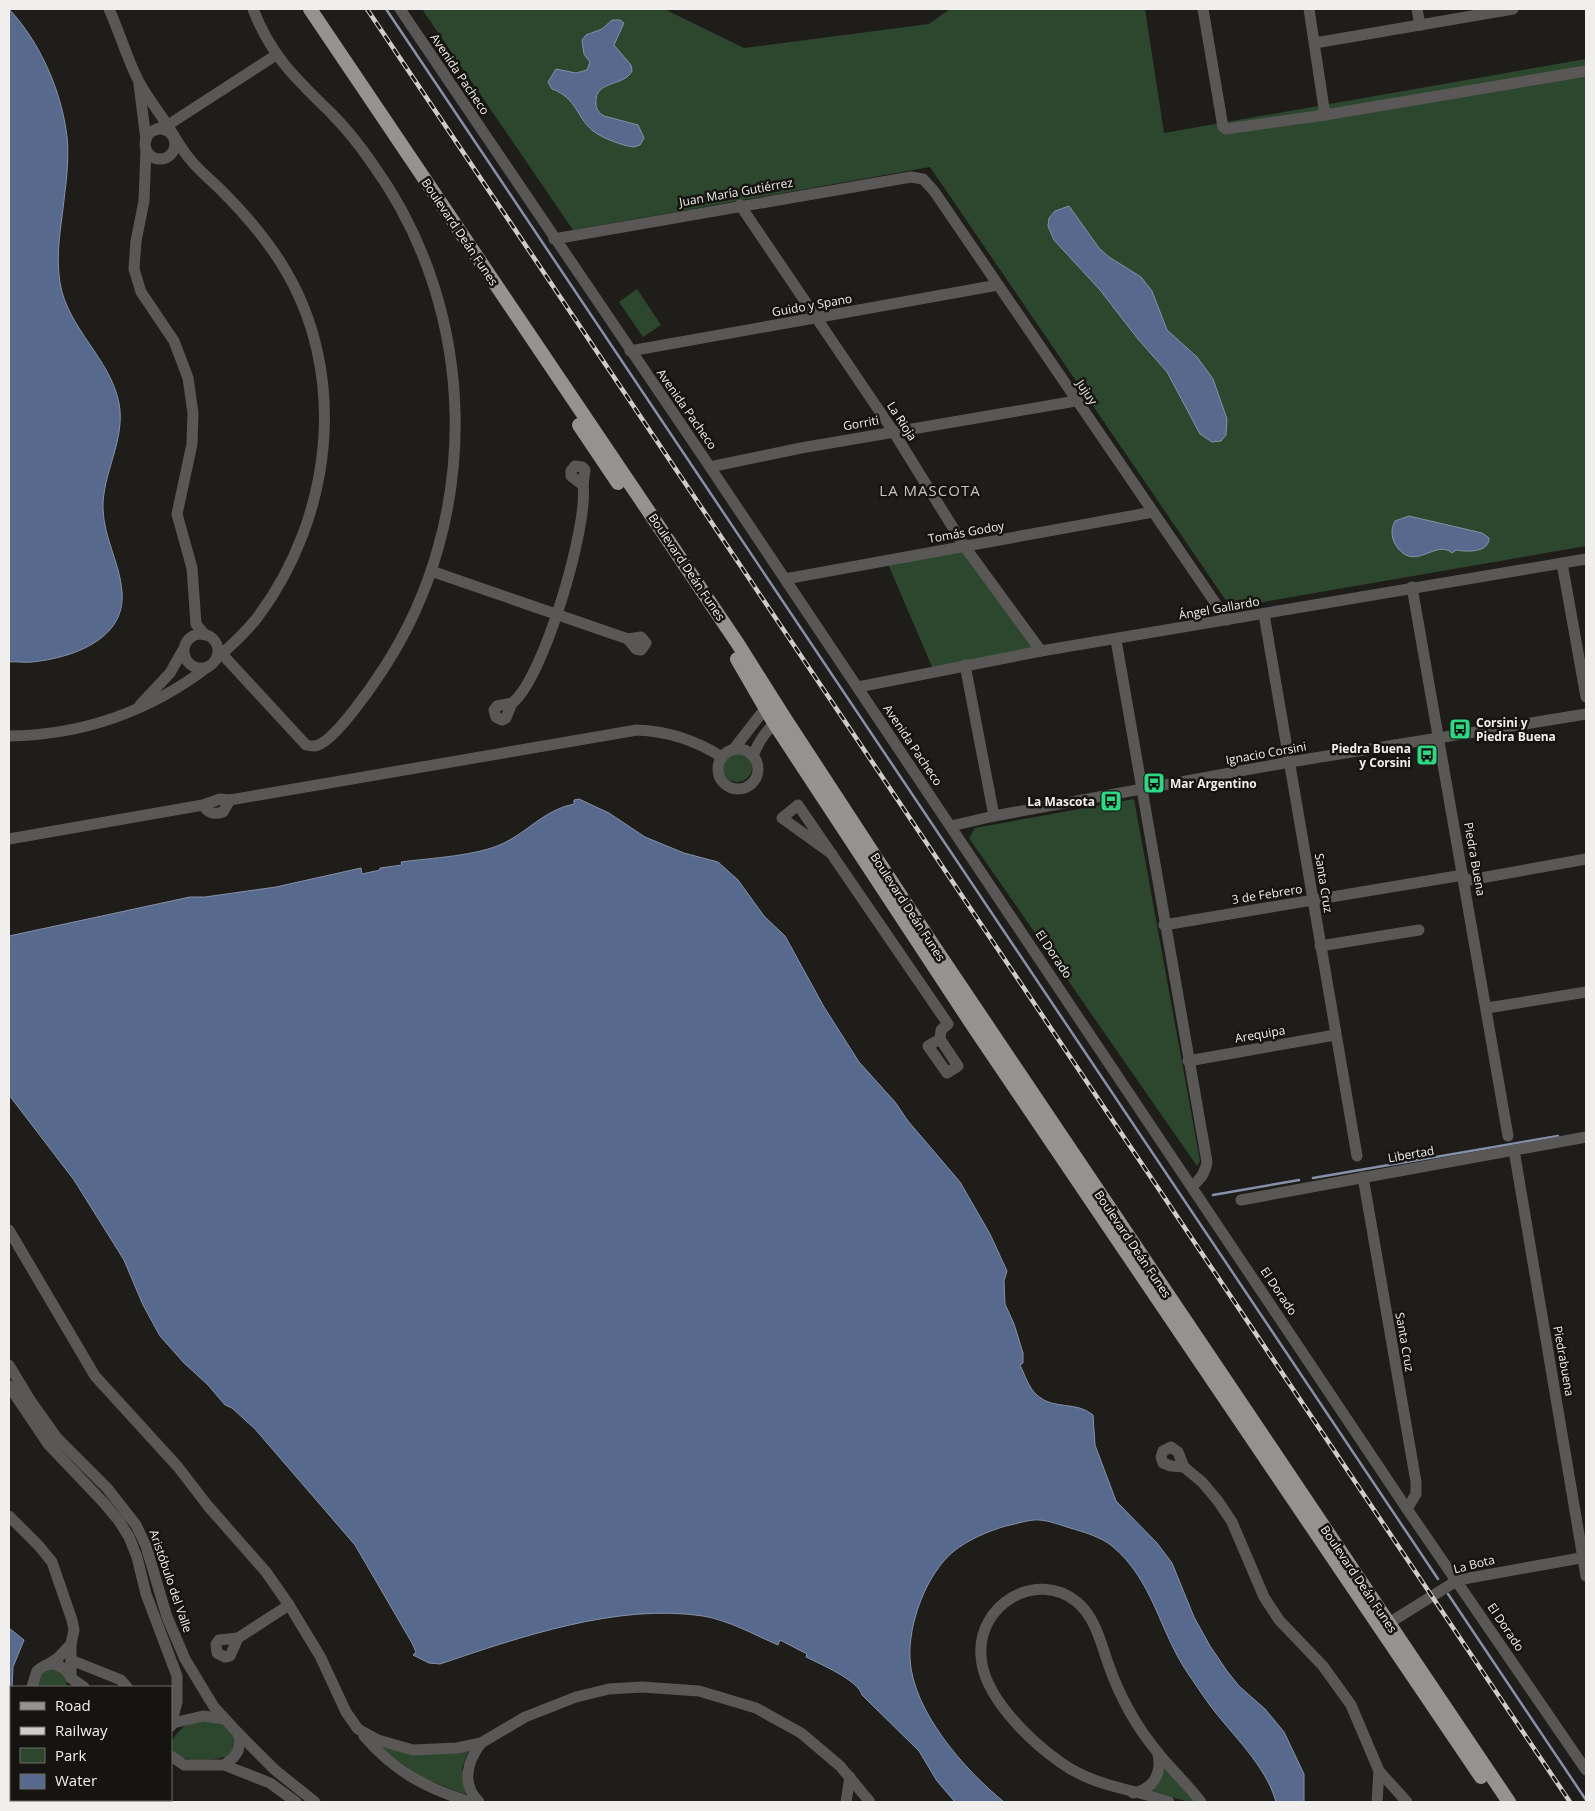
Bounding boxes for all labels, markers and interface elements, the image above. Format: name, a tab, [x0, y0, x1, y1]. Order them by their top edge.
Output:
street label: Avenida Pacheco	[427, 30, 493, 118]
street label: Juan María Gutiérrez	[677, 174, 795, 211]
street label: Boulevard Deán Funes	[418, 175, 502, 289]
street label: Guido y Spano	[771, 290, 853, 320]
street label: Avenida Pacheco	[653, 365, 721, 453]
street label: Jujuy	[1072, 375, 1102, 409]
street label: La Rioja	[883, 398, 921, 444]
street label: Gorriti	[842, 411, 880, 435]
district label: LA MASCOTA	[879, 480, 981, 500]
street label: Boulevard Deán Funes	[645, 510, 729, 624]
street label: Tomás Godoy	[927, 517, 1006, 547]
street label: Ángel Gallardo	[1177, 593, 1261, 623]
street label: Avenida Pacheco	[880, 701, 946, 789]
place label: Corsini y Piedra Buena	[1476, 714, 1556, 745]
bus stop icon: Corsini y Piedra Buena	[1448, 717, 1472, 741]
street label: Ignacio Corsini	[1224, 738, 1308, 768]
place label: Piedra Buena y Corsini	[1331, 740, 1411, 771]
bus stop icon: Piedra Buena y Corsini	[1415, 743, 1439, 767]
bus stop icon: Mar Argentino	[1142, 771, 1166, 795]
place label: Mar Argentino	[1170, 775, 1257, 792]
bus stop icon: La Mascota	[1099, 789, 1123, 813]
place label: La Mascota	[1027, 793, 1095, 810]
street label: Piedra Buena	[1460, 821, 1490, 897]
street label: Boulevard Deán Funes	[867, 849, 950, 965]
street label: Santa Cruz	[1311, 852, 1337, 914]
street label: 3 de Febrero	[1230, 880, 1304, 908]
street label: El Dorado	[1032, 927, 1076, 981]
street label: Arequipa	[1233, 1021, 1287, 1047]
street label: Libertad	[1387, 1142, 1435, 1166]
street label: Boulevard Deán Funes	[1091, 1187, 1175, 1301]
street label: El Dorado	[1257, 1264, 1301, 1318]
street label: Santa Cruz	[1391, 1311, 1419, 1373]
street label: Piedrabuena	[1549, 1324, 1579, 1398]
street label: Boulevard Deán Funes	[1317, 1522, 1401, 1636]
street label: Aristóbulo del Valle	[145, 1527, 197, 1635]
street label: La Bota	[1452, 1551, 1496, 1577]
street label: El Dorado	[1484, 1600, 1528, 1654]
legend	[10, 1686, 172, 1801]
text: Road	[55, 1695, 91, 1715]
text: Railway	[55, 1720, 108, 1740]
text: Park	[55, 1745, 86, 1765]
text: Water	[55, 1770, 97, 1790]

